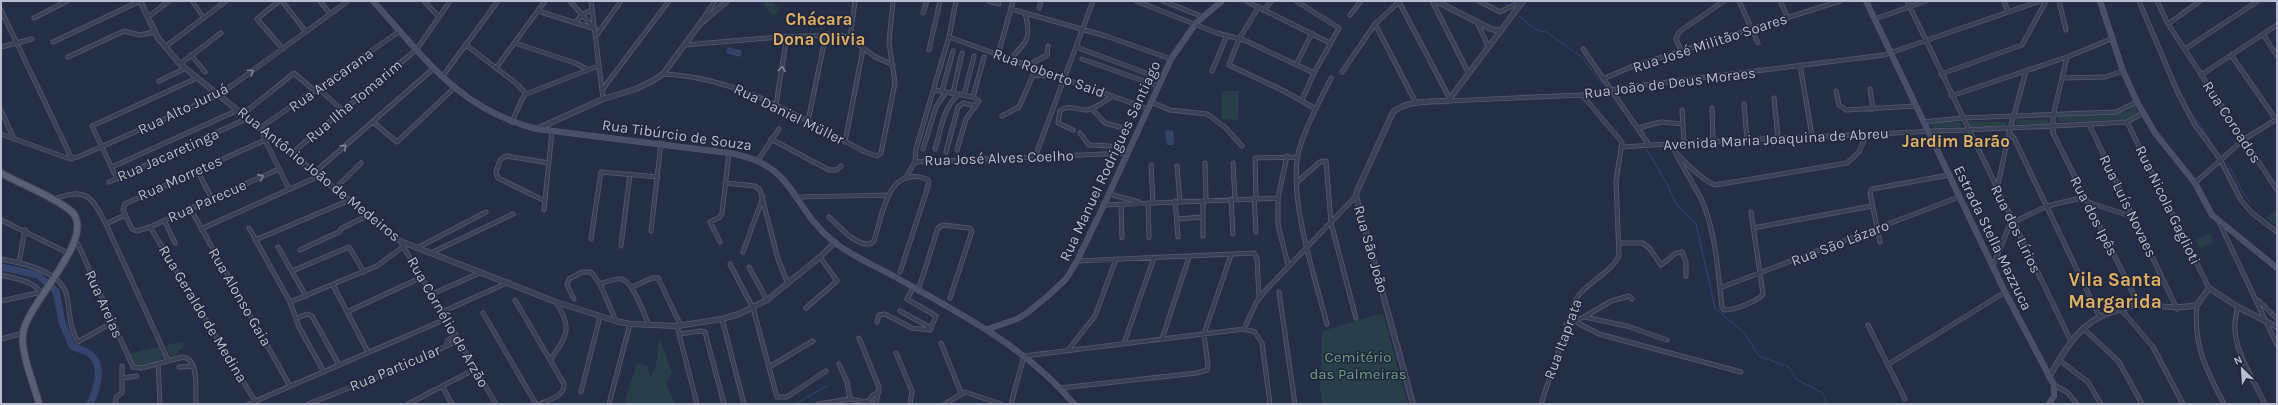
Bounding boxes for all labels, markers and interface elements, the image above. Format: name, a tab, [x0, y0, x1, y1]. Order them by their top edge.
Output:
district label: Chácara Dona Olivia	[773, 9, 865, 49]
street label: Rua José Militão Soares	[1630, 9, 1790, 77]
street label: Rua Aracarana	[285, 44, 377, 116]
street label: Rua Roberto Said	[991, 44, 1107, 102]
street label: Rua Ilha Tomarim	[302, 56, 406, 146]
street label: Rua Manuel Rodrigues Santiago	[1056, 58, 1164, 264]
street label: Rua João de Deus Moraes	[1583, 64, 1757, 102]
one-way arrow	[777, 66, 786, 72]
one-way arrow	[246, 70, 253, 77]
street label: Rua Coroados	[2199, 78, 2265, 166]
street label: Rua Alto Juruá	[135, 79, 231, 139]
street label: Rua Daniel Müller	[731, 79, 848, 149]
street label: Rua Antônio João de Medeiros	[234, 103, 404, 245]
street label: Rua Tibúrcio de Souza	[601, 116, 753, 154]
street label: Avenida Maria Joaquina de Abreu	[1663, 124, 1889, 154]
street label: Rua Jacaretinga	[114, 125, 222, 185]
district label: Jardim Barão	[1902, 131, 2010, 151]
street label: Rua Nicola Gaglioti	[2131, 143, 2205, 267]
one-way arrow	[340, 144, 347, 151]
street label: Rua José Alves Coelho	[924, 146, 1074, 170]
street label: Rua Morretes	[135, 151, 225, 205]
street label: Rua Luís Novaes	[2095, 152, 2161, 260]
street label: Estrada Stella Mazzuca	[1950, 162, 2036, 314]
street label: Rua dos Ipês	[2066, 173, 2122, 259]
one-way arrow	[256, 174, 264, 182]
street label: Rua Parecue	[165, 176, 249, 226]
street label: Rua dos Lírios	[1987, 182, 2045, 276]
street label: Rua São João	[1350, 203, 1392, 295]
street label: Rua São Lázaro	[1788, 216, 1892, 270]
street label: Rua Geraldo de Medina	[155, 242, 251, 386]
street label: Rua Alonso Gaia	[205, 245, 275, 349]
street label: Rua Cornélio de Arzão	[403, 253, 493, 391]
street label: Rua Areias	[81, 267, 127, 341]
district label: Vila Santa Margarida	[2068, 269, 2162, 313]
street label: Rua Itaprata	[1540, 296, 1586, 382]
street label: Rua Particular	[347, 341, 444, 395]
park label: Cemitério das Palmeiras	[1309, 348, 1407, 383]
north arrow	[2222, 349, 2262, 389]
text: N	[2232, 353, 2244, 368]

